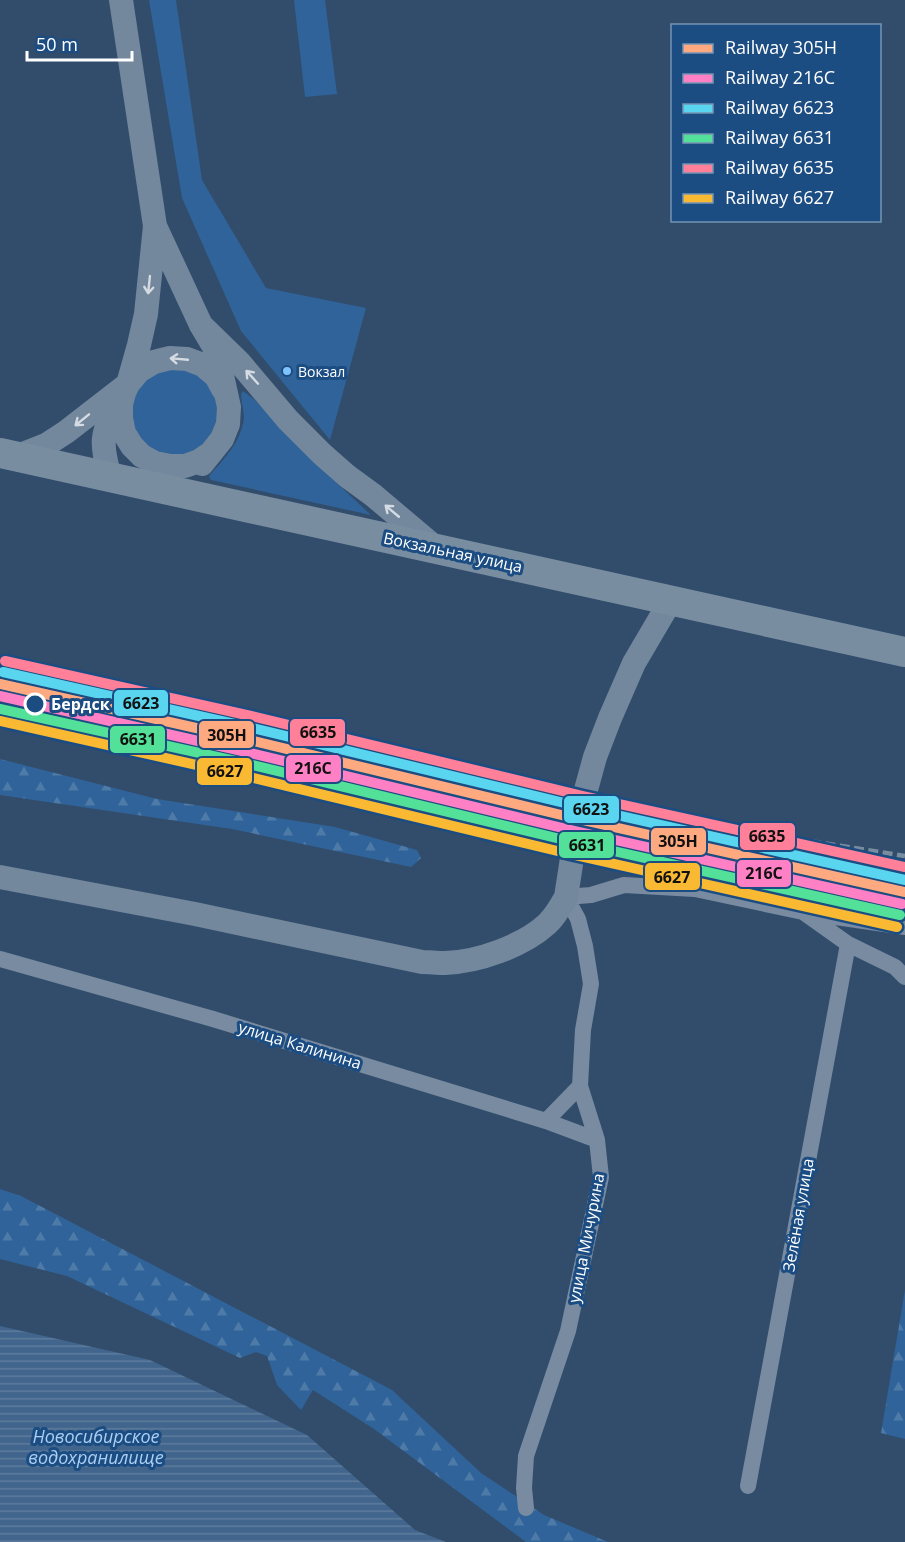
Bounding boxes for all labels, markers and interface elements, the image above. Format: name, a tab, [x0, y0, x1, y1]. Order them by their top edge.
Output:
scale bar	[27, 24, 132, 62]
legend	[671, 24, 881, 222]
text: 50 m	[36, 32, 78, 56]
text: Railway 305Н	[725, 35, 837, 59]
text: Railway 216С	[725, 65, 835, 89]
text: Railway 6623	[725, 95, 834, 119]
text: Railway 6631	[725, 125, 834, 149]
text: Railway 6635	[725, 155, 834, 179]
text: Railway 6627	[725, 185, 834, 209]
one-way arrow	[143, 274, 154, 294]
one-way arrow	[170, 353, 189, 364]
place label: Вокзал	[298, 362, 345, 381]
marker: Вокзал	[281, 365, 293, 377]
one-way arrow	[245, 369, 259, 384]
one-way arrow	[75, 413, 91, 426]
one-way arrow	[385, 504, 400, 518]
street label: Вокзальная улица	[381, 527, 525, 577]
line badge: 6623	[113, 689, 169, 717]
text: 6623	[123, 692, 159, 714]
marker: Бердск	[24, 693, 46, 715]
place label: Бердск	[51, 693, 110, 715]
line badge: 6635	[289, 718, 346, 747]
line badge: 305Н	[198, 720, 255, 749]
text: 6635	[300, 721, 336, 743]
text: 305Н	[207, 724, 247, 746]
line badge: 6631	[109, 725, 166, 754]
text: 6631	[120, 728, 156, 750]
line badge: 216С	[285, 754, 342, 783]
line badge: 6627	[196, 757, 253, 786]
text: 216С	[294, 757, 332, 779]
text: 6627	[207, 760, 243, 782]
line badge: 6623	[563, 795, 620, 824]
text: 6623	[573, 798, 609, 820]
line badge: 6635	[739, 822, 796, 851]
text: 6635	[749, 825, 785, 847]
line badge: 305Н	[650, 827, 707, 856]
text: 305Н	[658, 830, 698, 852]
line badge: 6631	[558, 831, 615, 859]
text: 6631	[569, 834, 605, 856]
line badge: 216С	[736, 859, 792, 888]
line badge: 6627	[644, 862, 701, 891]
text: 216С	[745, 862, 783, 884]
text: 6627	[654, 866, 690, 888]
street label: улица Калинина	[236, 1016, 364, 1074]
street label: Зелёная улица	[777, 1157, 819, 1273]
street label: улица Мичурина	[563, 1171, 609, 1305]
water label: Новосибирское водохранилище	[28, 1424, 164, 1469]

